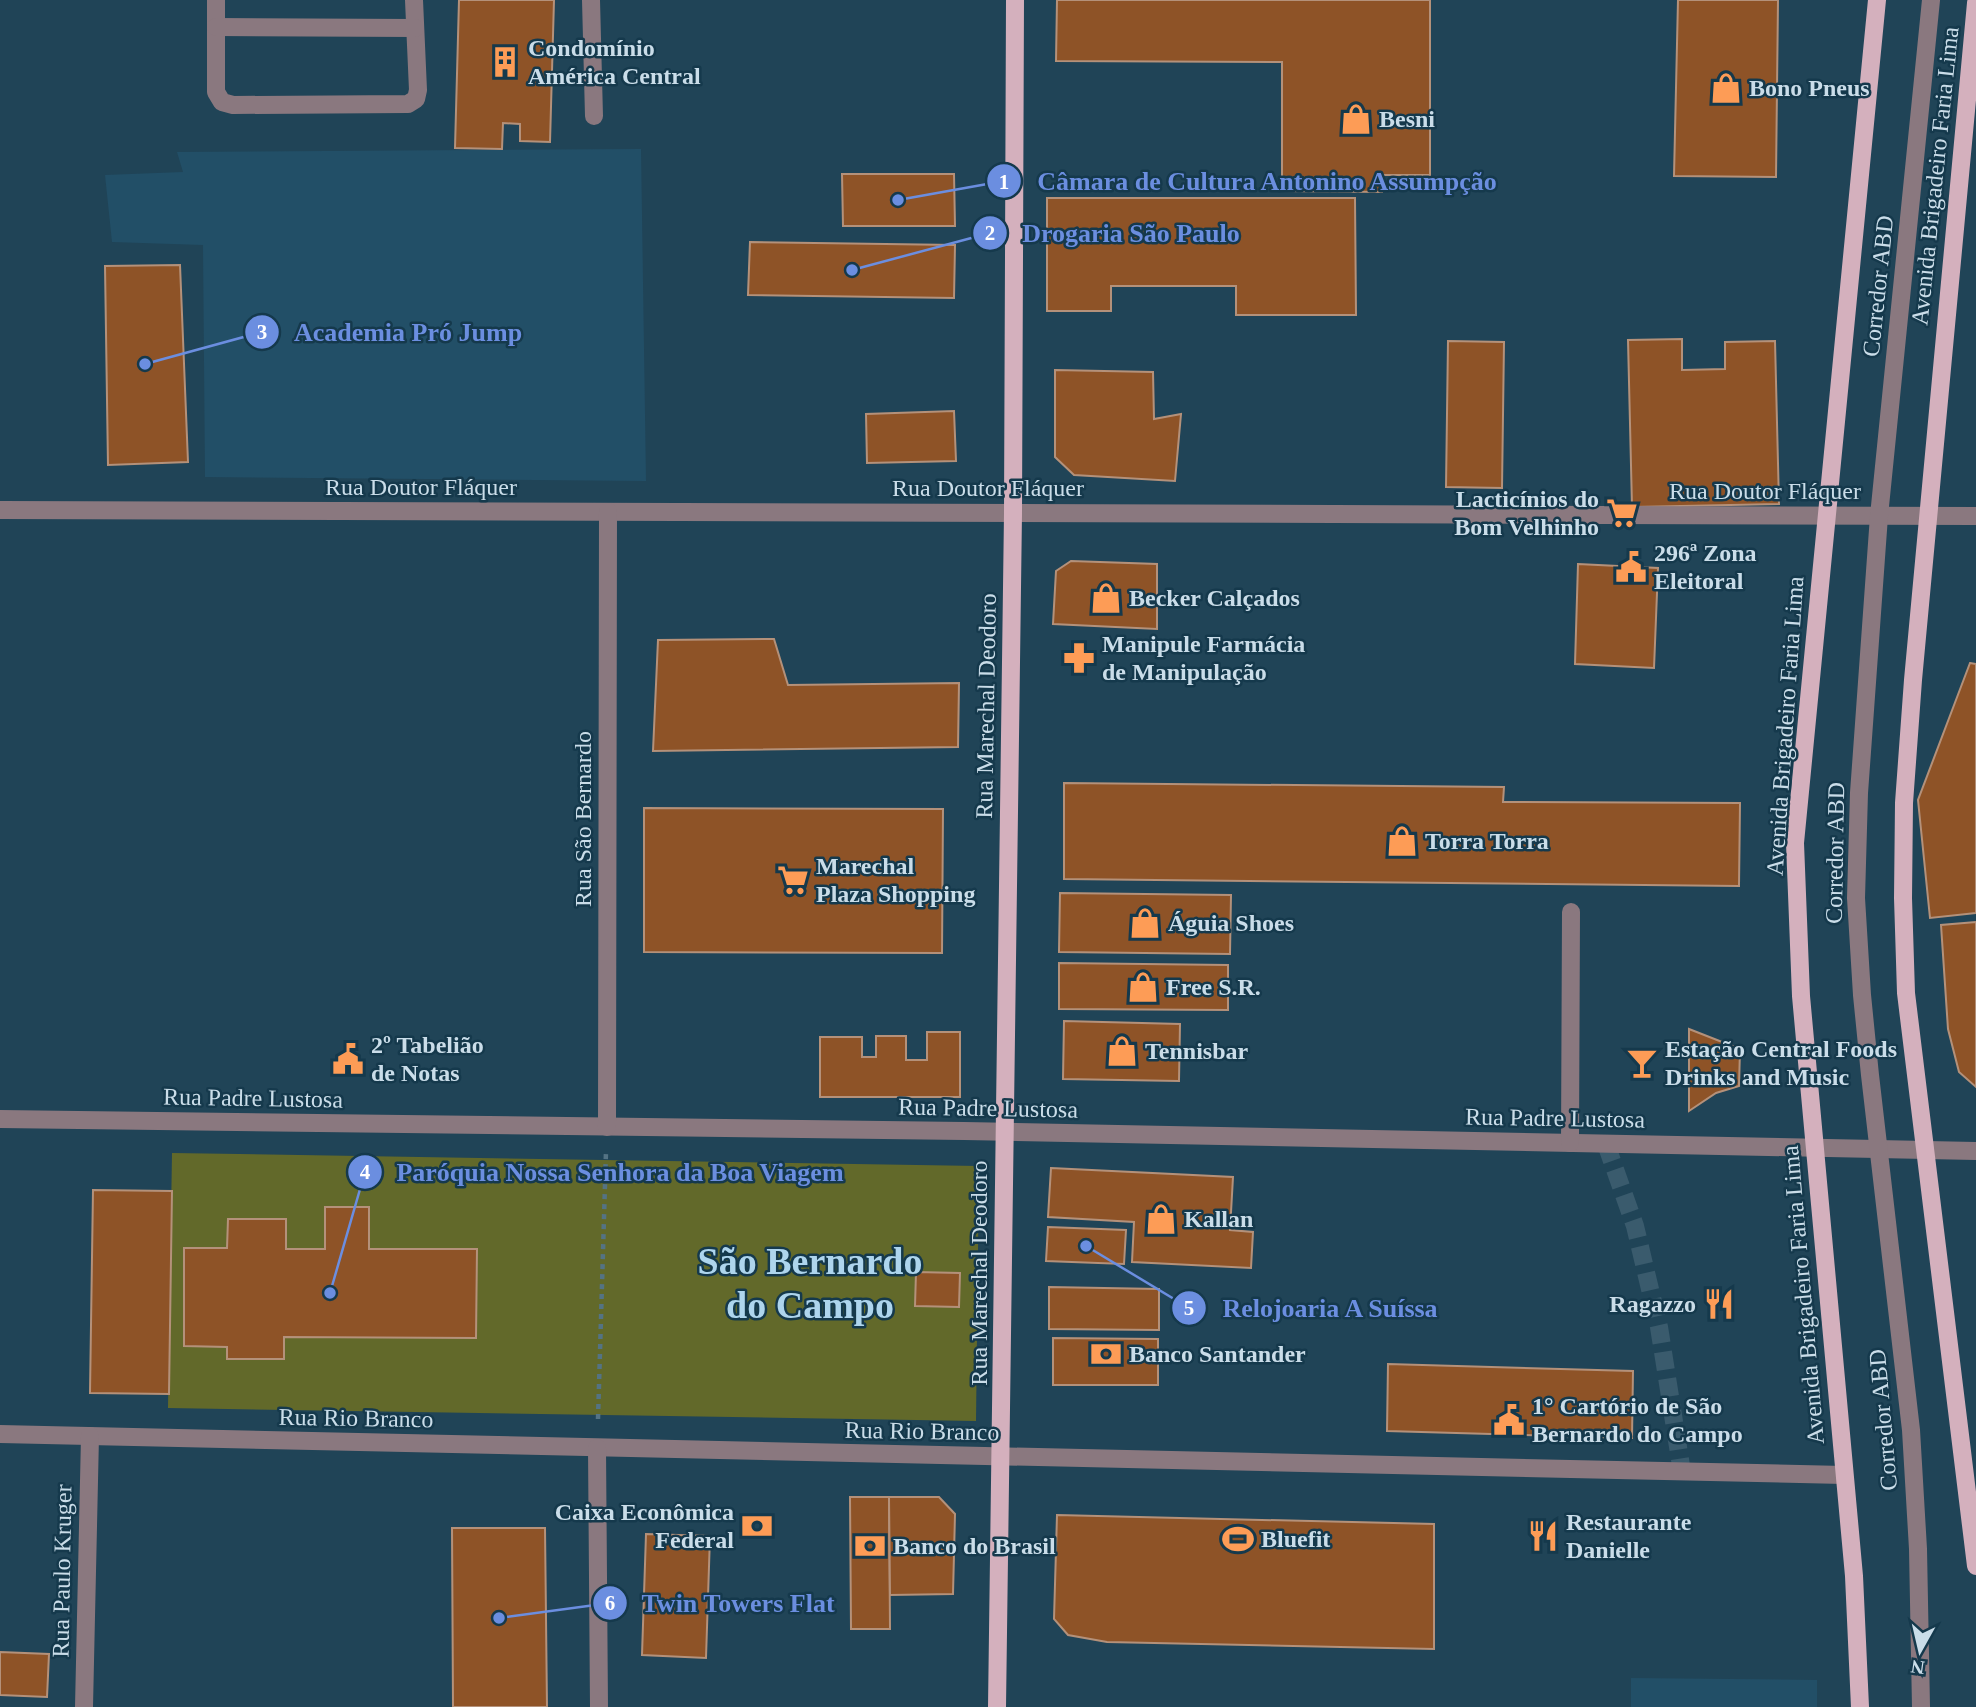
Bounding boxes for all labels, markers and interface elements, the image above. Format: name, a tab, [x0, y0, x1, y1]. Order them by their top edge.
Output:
street label: Avenida Brigadeiro Faria Lima	[1906, 25, 1964, 327]
place label: Condomínio América Central	[528, 35, 701, 89]
building icon: Condomínio América Central	[488, 45, 522, 79]
shop icon: Bono Pneus	[1709, 71, 1743, 105]
place label: Bono Pneus	[1749, 75, 1870, 101]
shop icon: Besni	[1339, 102, 1373, 136]
place label: Besni	[1379, 106, 1435, 132]
callout: Câmara de Cultura Antonino Assumpção	[986, 158, 1512, 205]
text: Câmara de Cultura Antonino Assumpção	[1037, 167, 1497, 196]
text: 1	[999, 170, 1009, 194]
callout: Drogaria São Paulo	[973, 209, 1254, 256]
street label: Corredor ABD	[1858, 214, 1898, 358]
text: Drogaria São Paulo	[1022, 219, 1240, 248]
text: 2	[985, 221, 995, 245]
callout: Academia Pró Jump	[245, 308, 536, 355]
text: Academia Pró Jump	[294, 318, 522, 347]
text: 3	[257, 320, 267, 344]
street label: Rua Doutor Fláquer	[325, 474, 517, 500]
street label: Rua Doutor Fláquer	[892, 475, 1084, 501]
street label: Rua Doutor Fláquer	[1669, 478, 1861, 504]
place label: Lacticínios do Bom Velhinho	[1454, 486, 1599, 540]
supermarket icon: Lacticínios do Bom Velhinho	[1605, 496, 1639, 530]
place label: 296ª Zona Eleitoral	[1654, 540, 1757, 594]
public building icon: 296ª Zona Eleitoral	[1614, 550, 1648, 584]
street label: Avenida Brigadeiro Faria Lima	[1762, 575, 1808, 877]
shop icon: Becker Calçados	[1089, 581, 1123, 615]
place label: Becker Calçados	[1129, 585, 1300, 611]
street label: Rua Marechal Deodoro	[971, 593, 1001, 819]
place label: Manipule Farmácia de Manipulação	[1102, 631, 1305, 685]
pharmacy icon: Manipule Farmácia de Manipulação	[1062, 641, 1096, 675]
street label: Rua São Bernardo	[570, 731, 596, 907]
street label: Corredor ABD	[1821, 782, 1849, 924]
shop icon: Torra Torra	[1385, 824, 1419, 858]
place label: Torra Torra	[1425, 828, 1549, 854]
place label: Marechal Plaza Shopping	[816, 853, 975, 907]
supermarket icon: Marechal Plaza Shopping	[776, 863, 810, 897]
shop icon: Águia Shoes	[1128, 906, 1162, 940]
place label: Águia Shoes	[1168, 910, 1294, 936]
shop icon: Free S.R.	[1126, 970, 1160, 1004]
place label: Free S.R.	[1166, 974, 1261, 1000]
place label: 2º Tabelião de Notas	[371, 1032, 484, 1086]
shop icon: Tennisbar	[1105, 1034, 1139, 1068]
place label: Estação Central Foods Drinks and Music	[1665, 1036, 1897, 1090]
place label: Tennisbar	[1145, 1038, 1249, 1064]
public building icon: 2º Tabelião de Notas	[331, 1042, 365, 1076]
bar icon: Estação Central Foods Drinks and Music	[1625, 1046, 1659, 1080]
street label: Rua Padre Lustosa	[163, 1083, 344, 1113]
street label: Rua Padre Lustosa	[898, 1093, 1079, 1123]
street label: Rua Padre Lustosa	[1465, 1103, 1646, 1133]
street label: Avenida Brigadeiro Faria Lima	[1777, 1144, 1829, 1446]
callout: Paróquia Nossa Senhora da Boa Viagem	[347, 1148, 858, 1195]
text: Paróquia Nossa Senhora da Boa Viagem	[396, 1158, 844, 1187]
text: 4	[360, 1160, 371, 1184]
street label: Rua Marechal Deodoro	[966, 1160, 992, 1386]
shop icon: Kallan	[1144, 1202, 1178, 1236]
place label: Kallan	[1184, 1206, 1253, 1232]
district label: São Bernardo do Campo	[698, 1240, 922, 1326]
callout: Relojoaria A Suíssa	[1172, 1284, 1453, 1331]
restaurant icon: Ragazzo	[1702, 1287, 1736, 1321]
place label: Ragazzo	[1609, 1291, 1696, 1317]
text: Relojoaria A Suíssa	[1222, 1294, 1438, 1323]
text: 5	[1184, 1296, 1194, 1320]
bank icon: Banco Santander	[1089, 1337, 1123, 1371]
place label: Banco Santander	[1129, 1341, 1306, 1367]
street label: Corredor ABD	[1864, 1348, 1902, 1492]
place label: 1° Cartório de São Bernardo do Campo	[1532, 1393, 1743, 1447]
public building icon: 1° Cartório de São Bernardo do Campo	[1492, 1403, 1526, 1437]
street label: Rua Rio Branco	[278, 1404, 434, 1432]
street label: Rua Rio Branco	[844, 1417, 1000, 1445]
street label: Rua Paulo Kruger	[47, 1484, 77, 1658]
place label: Caixa Econômica Federal	[555, 1499, 734, 1553]
bank icon: Caixa Econômica Federal	[740, 1509, 774, 1543]
place label: Restaurante Danielle	[1566, 1509, 1692, 1563]
restaurant icon: Restaurante Danielle	[1526, 1519, 1560, 1553]
sports icon: Bluefit	[1221, 1522, 1255, 1556]
place label: Bluefit	[1261, 1526, 1330, 1552]
bank icon: Banco do Brasil	[853, 1529, 887, 1563]
place label: Banco do Brasil	[893, 1533, 1056, 1559]
callout: Twin Towers Flat	[592, 1579, 849, 1626]
text: Twin Towers Flat	[641, 1589, 835, 1618]
text: 6	[605, 1591, 615, 1615]
north arrow	[1885, 1616, 1955, 1686]
text: N	[1909, 1656, 1926, 1679]

